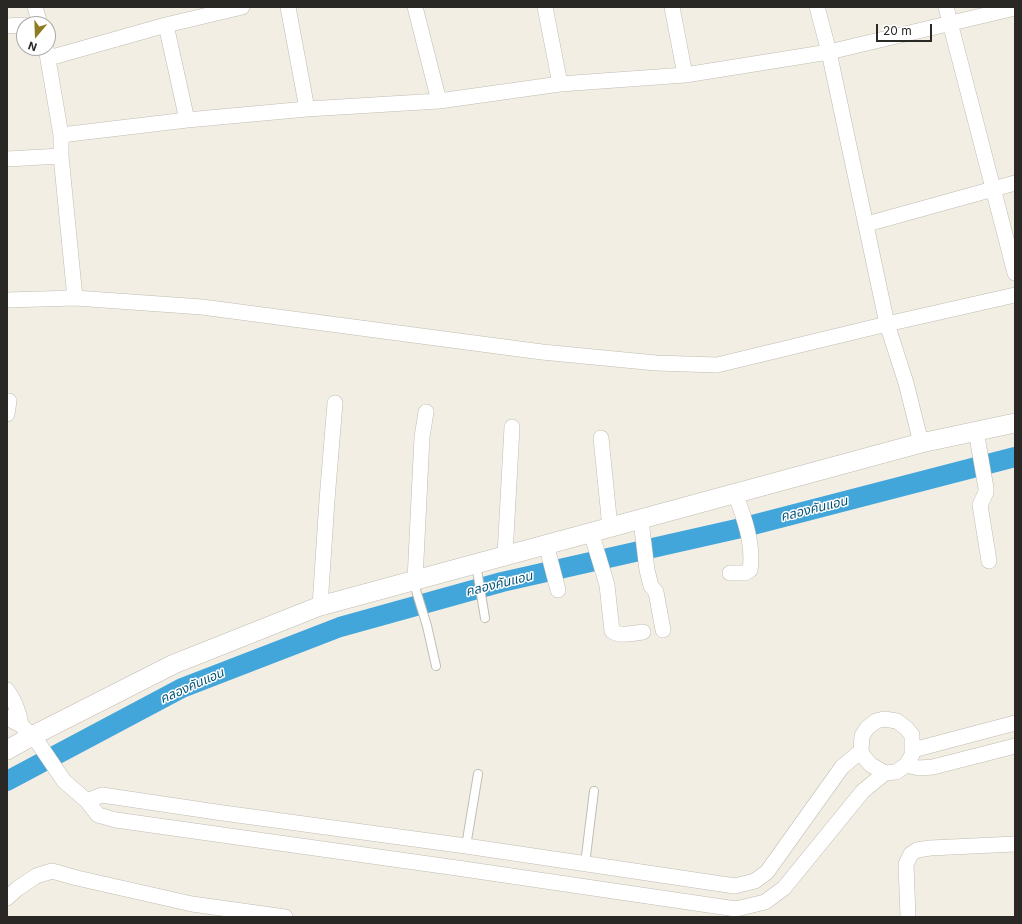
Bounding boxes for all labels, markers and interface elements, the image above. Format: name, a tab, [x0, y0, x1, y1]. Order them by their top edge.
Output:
north arrow	[16, 16, 56, 56]
scale bar	[878, 16, 934, 42]
text: 20 m	[883, 23, 912, 38]
text: N	[26, 38, 39, 54]
water label: คลองคันแอน	[779, 493, 849, 525]
water label: คลองคันแอน	[464, 568, 534, 600]
water label: คลองคันแอน	[158, 665, 226, 707]

